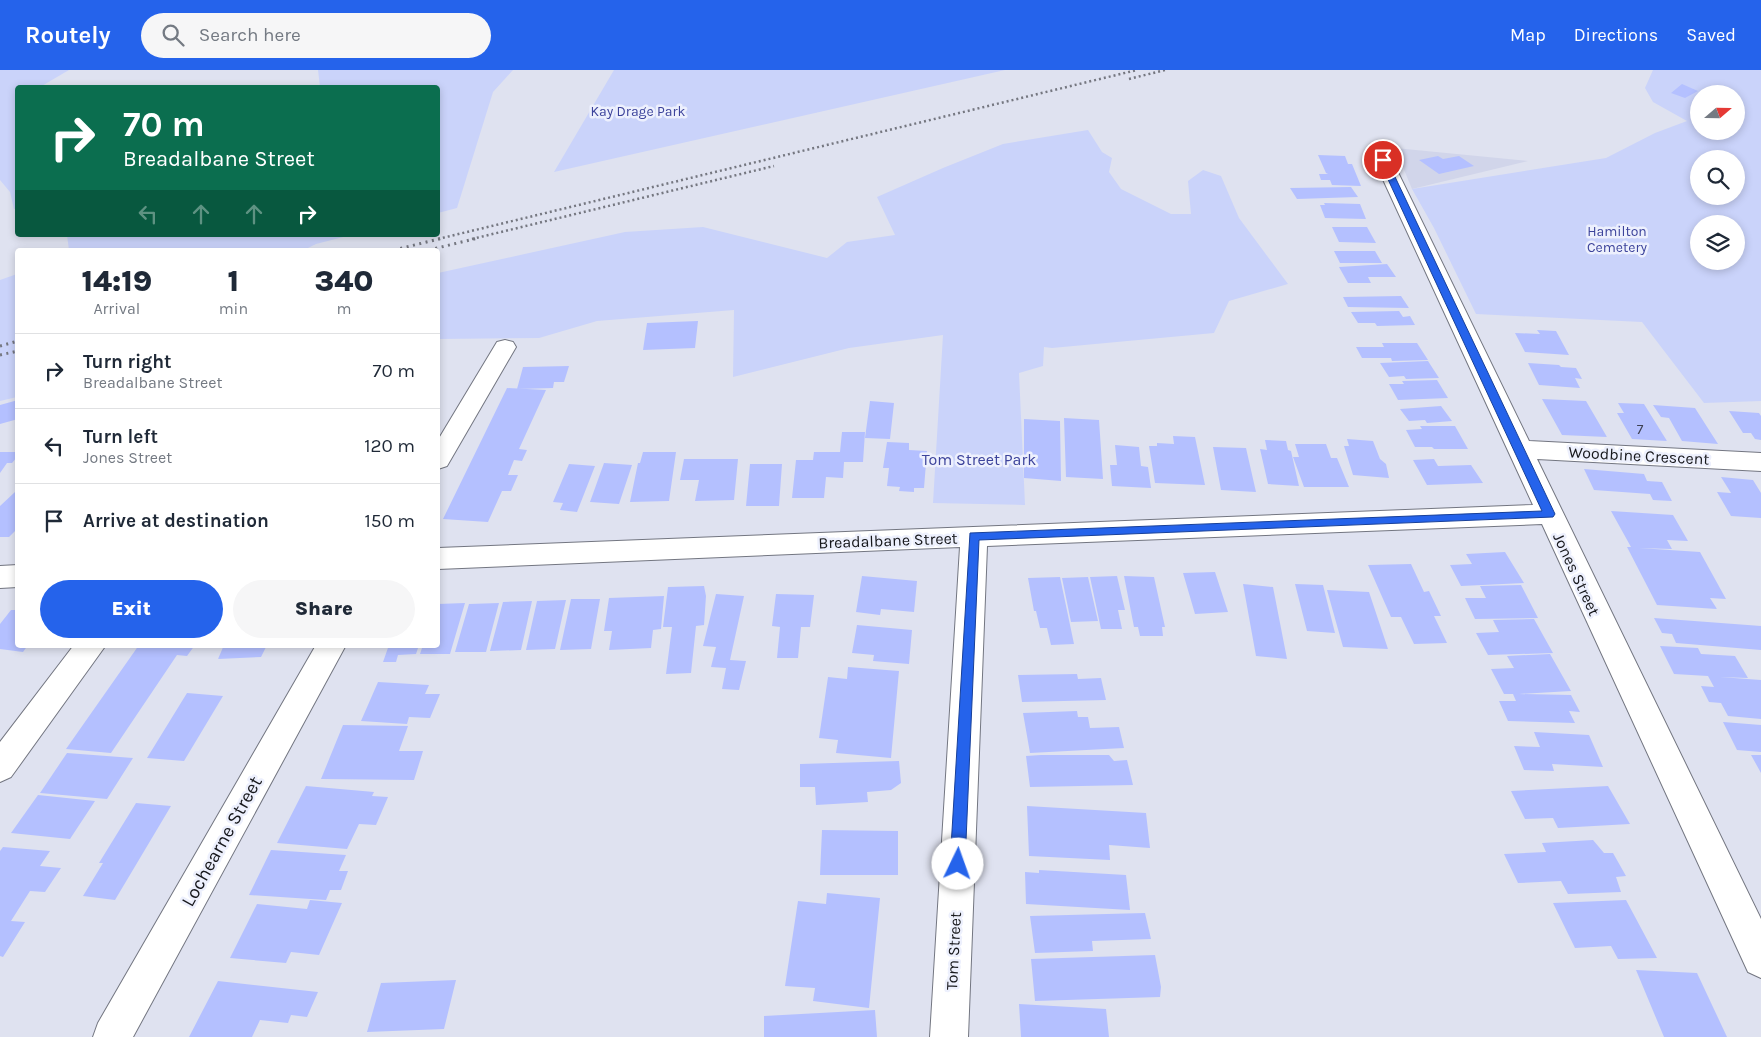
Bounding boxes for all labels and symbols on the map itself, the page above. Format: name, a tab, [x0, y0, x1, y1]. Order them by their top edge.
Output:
north arrow	[1690, 85, 1745, 140]
park label: Kay Drage Park	[591, 103, 686, 120]
pin	[1362, 139, 1404, 181]
park label: Hamilton Cemetery	[1587, 223, 1648, 256]
house number: 7	[1637, 421, 1644, 438]
street label: Woodbine Crescent	[1568, 442, 1710, 469]
park label: Tom Street Park	[922, 450, 1036, 469]
street label: Breadalbane Street	[818, 529, 958, 552]
street label: Jones Street	[1549, 530, 1604, 619]
street label: Lochearne Street	[177, 773, 267, 910]
position arrow	[931, 837, 983, 889]
street label: Tom Street	[942, 911, 965, 991]

